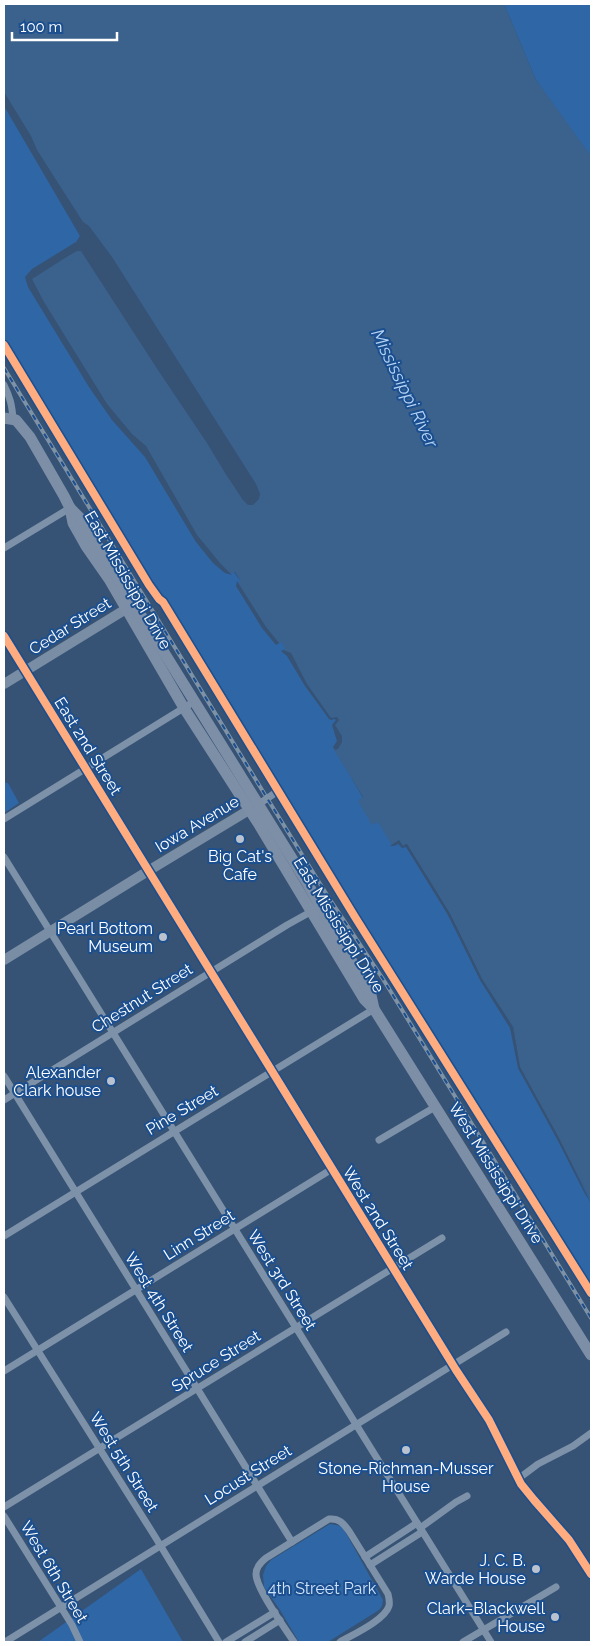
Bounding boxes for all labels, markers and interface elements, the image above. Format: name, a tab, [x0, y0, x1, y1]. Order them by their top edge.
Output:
scale bar	[12, 10, 118, 42]
text: 100 m	[20, 18, 62, 36]
water label: Mississippi River	[367, 325, 443, 452]
street label: East Mississippi Drive	[81, 507, 175, 653]
street label: Cedar Street	[26, 593, 115, 659]
street label: East 2nd Street	[50, 694, 126, 799]
street label: Iowa Avenue	[152, 792, 242, 856]
marker: Big Cat's Cafe	[234, 833, 246, 845]
place label: Big Cat's Cafe	[208, 847, 272, 884]
street label: East Mississippi Drive	[289, 854, 389, 996]
place label: Pearl Bottom Museum	[57, 919, 153, 956]
marker: Pearl Bottom Museum	[157, 931, 169, 943]
street label: Chestnut Street	[88, 959, 197, 1037]
place label: Alexander Clark house	[13, 1063, 101, 1100]
marker: Alexander Clark house	[105, 1075, 117, 1087]
street label: Pine Street	[143, 1081, 222, 1139]
street label: West Mississippi Drive	[445, 1099, 547, 1247]
street label: West 2nd Street	[339, 1163, 418, 1274]
street label: Linn Street	[160, 1205, 238, 1264]
street label: West 3rd Street	[244, 1226, 321, 1334]
street label: West 4th Street	[121, 1249, 198, 1356]
street label: Spruce Street	[168, 1326, 264, 1396]
street label: West 5th Street	[86, 1409, 163, 1516]
street label: Locust Street	[201, 1441, 295, 1509]
marker: Stone-Richman-Musser House	[400, 1444, 412, 1456]
place label: Stone-Richman-Musser House	[318, 1459, 494, 1496]
street label: West 6th Street	[16, 1518, 92, 1627]
place label: J. C. B. Warde House	[425, 1551, 526, 1588]
marker: J. C. B. Warde House	[530, 1563, 542, 1575]
park label: 4th Street Park	[268, 1579, 377, 1598]
place label: Clark–Blackwell House	[427, 1599, 546, 1636]
marker: Clark–Blackwell House	[549, 1611, 561, 1623]

